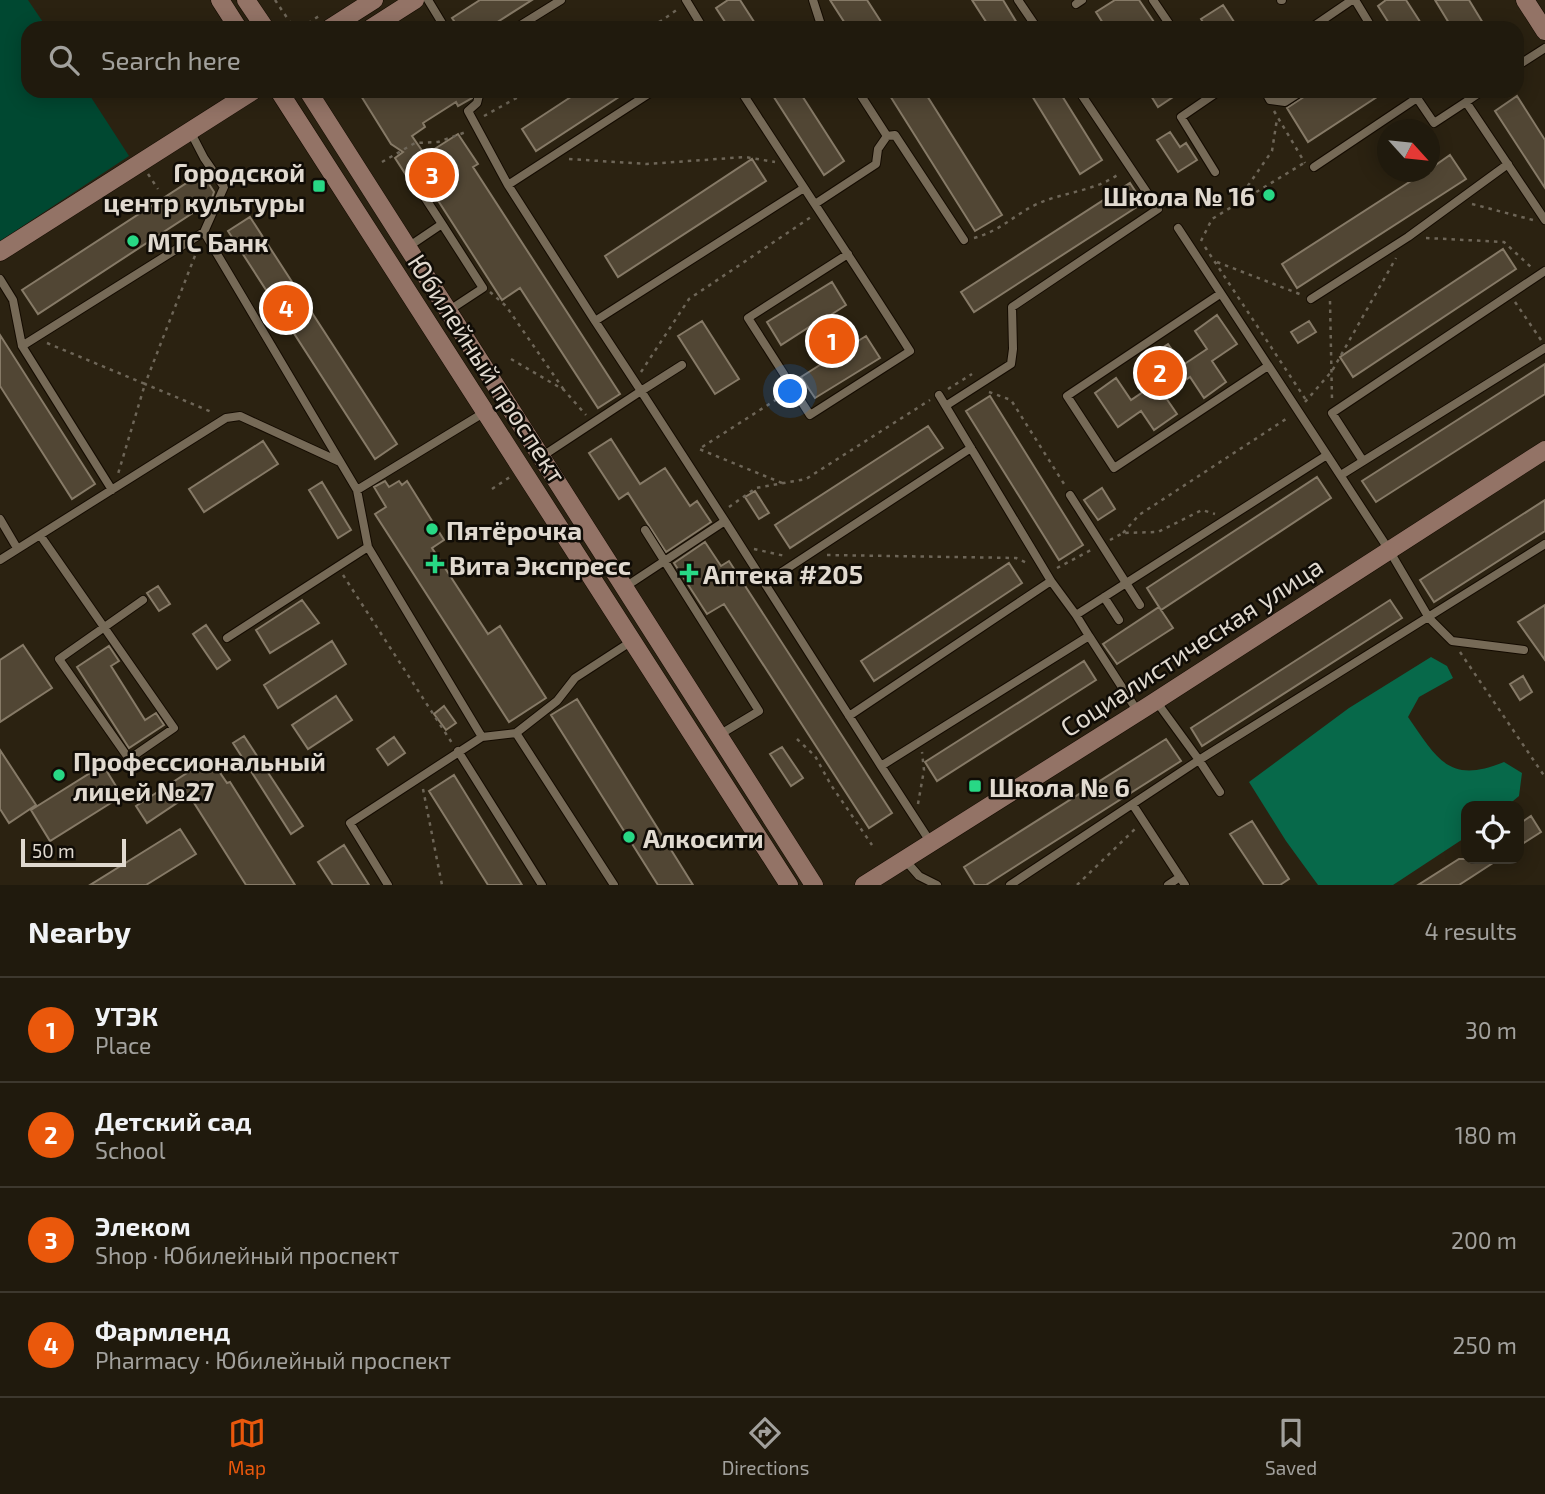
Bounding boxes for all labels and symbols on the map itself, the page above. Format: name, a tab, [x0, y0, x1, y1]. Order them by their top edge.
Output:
north arrow	[1377, 119, 1440, 182]
pin: 3	[409, 149, 455, 201]
place label: Городской центр культуры	[103, 156, 305, 217]
marker: Городской центр культуры	[311, 178, 327, 194]
place label: Школа № 16	[1103, 180, 1255, 211]
marker: Школа № 16	[1261, 187, 1277, 203]
place label: МТС Банк	[147, 226, 269, 257]
marker: МТС Банк	[125, 233, 141, 249]
street label: Юбилейный проспект	[402, 248, 574, 488]
pin: 4	[263, 282, 309, 334]
pin: 1	[809, 315, 855, 367]
pin: 2	[1137, 347, 1183, 399]
your location	[773, 374, 807, 408]
place label: Пятёрочка	[446, 514, 582, 545]
marker: Пятёрочка	[424, 521, 440, 537]
place label: Вита Экспресс	[449, 549, 631, 580]
street label: Социалистическая улица	[1054, 549, 1329, 743]
marker: Вита Экспресс	[427, 556, 443, 572]
place label: Аптека #205	[703, 558, 863, 589]
marker: Аптека #205	[681, 565, 697, 581]
place label: Профессиональный лицей №27	[73, 745, 326, 806]
marker: Профессиональный лицей №27	[51, 767, 67, 783]
place label: Школа № 6	[989, 771, 1130, 802]
marker: Школа № 6	[967, 778, 983, 794]
place label: Алкосити	[643, 822, 764, 853]
marker: Алкосити	[621, 829, 637, 845]
scale bar	[21, 836, 126, 868]

